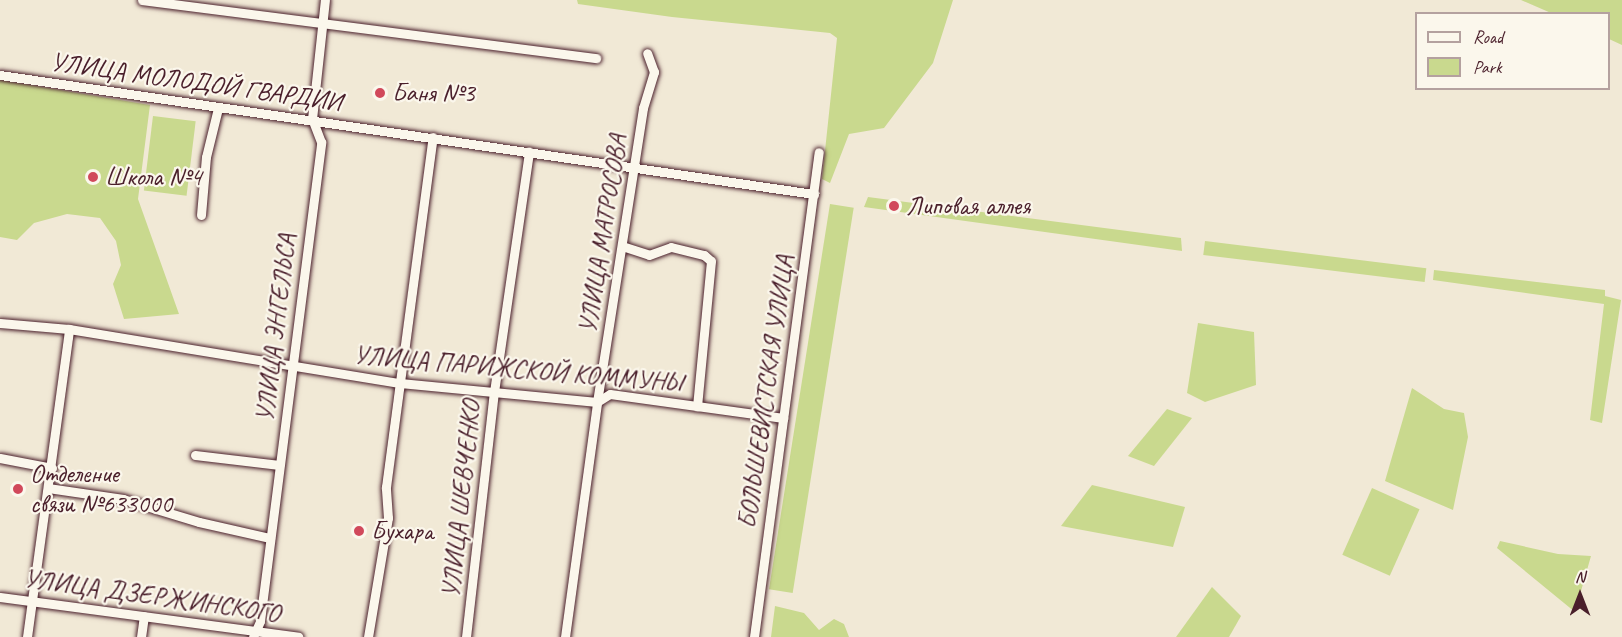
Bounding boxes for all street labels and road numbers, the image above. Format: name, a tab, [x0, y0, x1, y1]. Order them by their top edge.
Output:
street label: УЛИЦА МОЛОДОЙ ГВАРДИИ	[49, 46, 343, 118]
street label: УЛИЦА МАТРОСОВА	[572, 132, 634, 336]
street label: УЛИЦА ЭНГЕЛЬСА	[249, 232, 303, 424]
street label: БОЛЬШЕВИСТСКАЯ УЛИЦА	[732, 254, 800, 530]
street label: УЛИЦА ПАРИЖСКОЙ КОММУНЫ	[351, 339, 685, 399]
street label: УЛИЦА ШЕВЧЕНКО	[435, 399, 487, 599]
street label: УЛИЦА ДЗЕРЖИНСКОГО	[24, 563, 280, 629]

